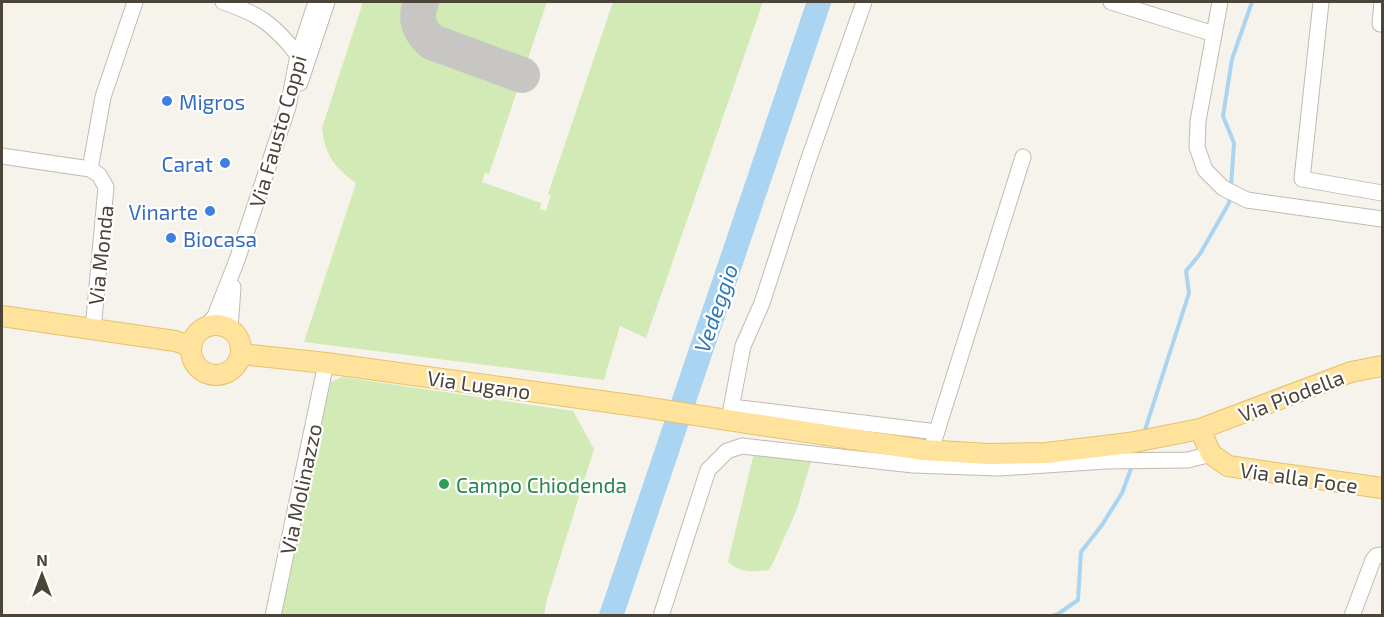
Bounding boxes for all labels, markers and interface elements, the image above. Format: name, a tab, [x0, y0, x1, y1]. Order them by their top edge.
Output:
street label: Via Fausto Coppi	[243, 52, 311, 210]
place label: Migros	[179, 89, 245, 114]
marker: Migros	[160, 94, 174, 108]
place label: Carat	[162, 151, 213, 176]
marker: Carat	[218, 156, 232, 170]
place label: Vinarte	[129, 199, 198, 224]
street label: Via Monda	[82, 204, 118, 306]
marker: Vinarte	[203, 204, 217, 218]
place label: Biocasa	[183, 226, 257, 251]
marker: Biocasa	[164, 231, 178, 245]
water label: Vedeggio	[688, 260, 742, 356]
street label: Via Piodella	[1235, 363, 1347, 427]
street label: Via Lugano	[426, 364, 532, 404]
street label: Via Molinazzo	[274, 421, 326, 557]
street label: Via alla Foce	[1238, 456, 1360, 498]
place label: Campo Chiodenda	[456, 472, 627, 497]
marker: Campo Chiodenda	[437, 477, 451, 491]
north arrow	[12, 545, 72, 605]
text: N	[36, 550, 48, 569]

